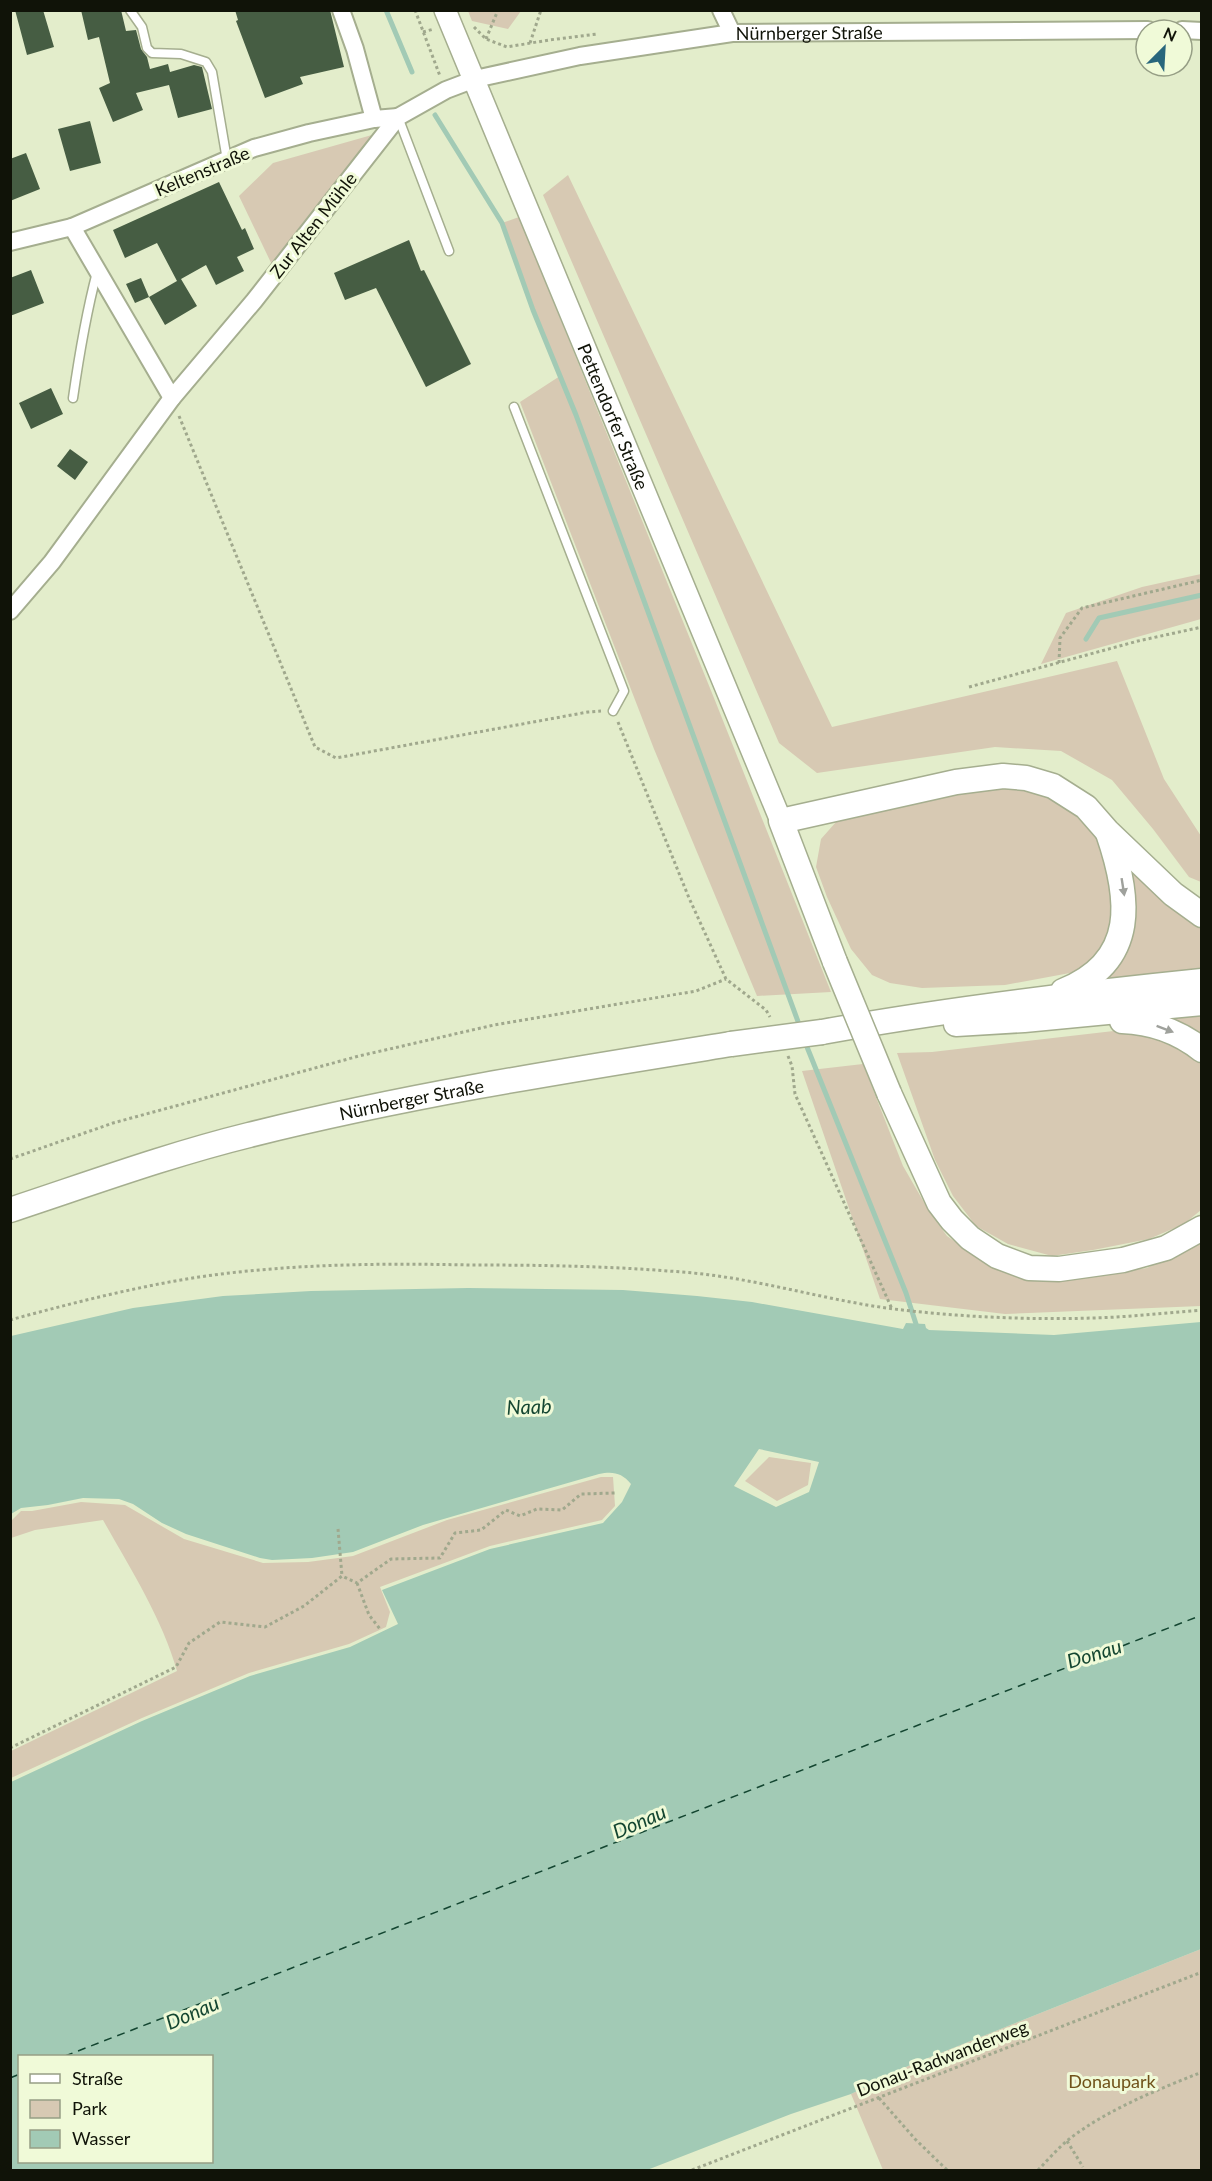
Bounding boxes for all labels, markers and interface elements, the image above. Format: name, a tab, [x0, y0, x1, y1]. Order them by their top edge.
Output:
north arrow	[1134, 18, 1194, 78]
street label: Nürnberger Straße	[736, 21, 883, 44]
text: N	[1161, 23, 1180, 45]
street label: Keltenstraße	[151, 141, 253, 201]
street label: Zur Alten Mühle	[265, 168, 361, 282]
street label: Pettendorfer Straße	[573, 340, 653, 493]
one-way arrow	[1118, 878, 1127, 897]
one-way arrow	[1157, 1024, 1175, 1034]
street label: Nürnberger Straße	[337, 1074, 486, 1125]
water label: Naab	[506, 1393, 552, 1419]
water label: Donau	[1064, 1633, 1124, 1673]
water label: Donau	[609, 1799, 669, 1843]
water label: Donau	[162, 1990, 222, 2034]
street label: Donau-Radwanderweg	[853, 2015, 1031, 2101]
legend	[18, 2055, 213, 2163]
text: Straße	[72, 2067, 123, 2089]
park label: Donaupark	[1068, 2070, 1157, 2092]
text: Park	[72, 2097, 108, 2119]
text: Wasser	[72, 2127, 131, 2149]

